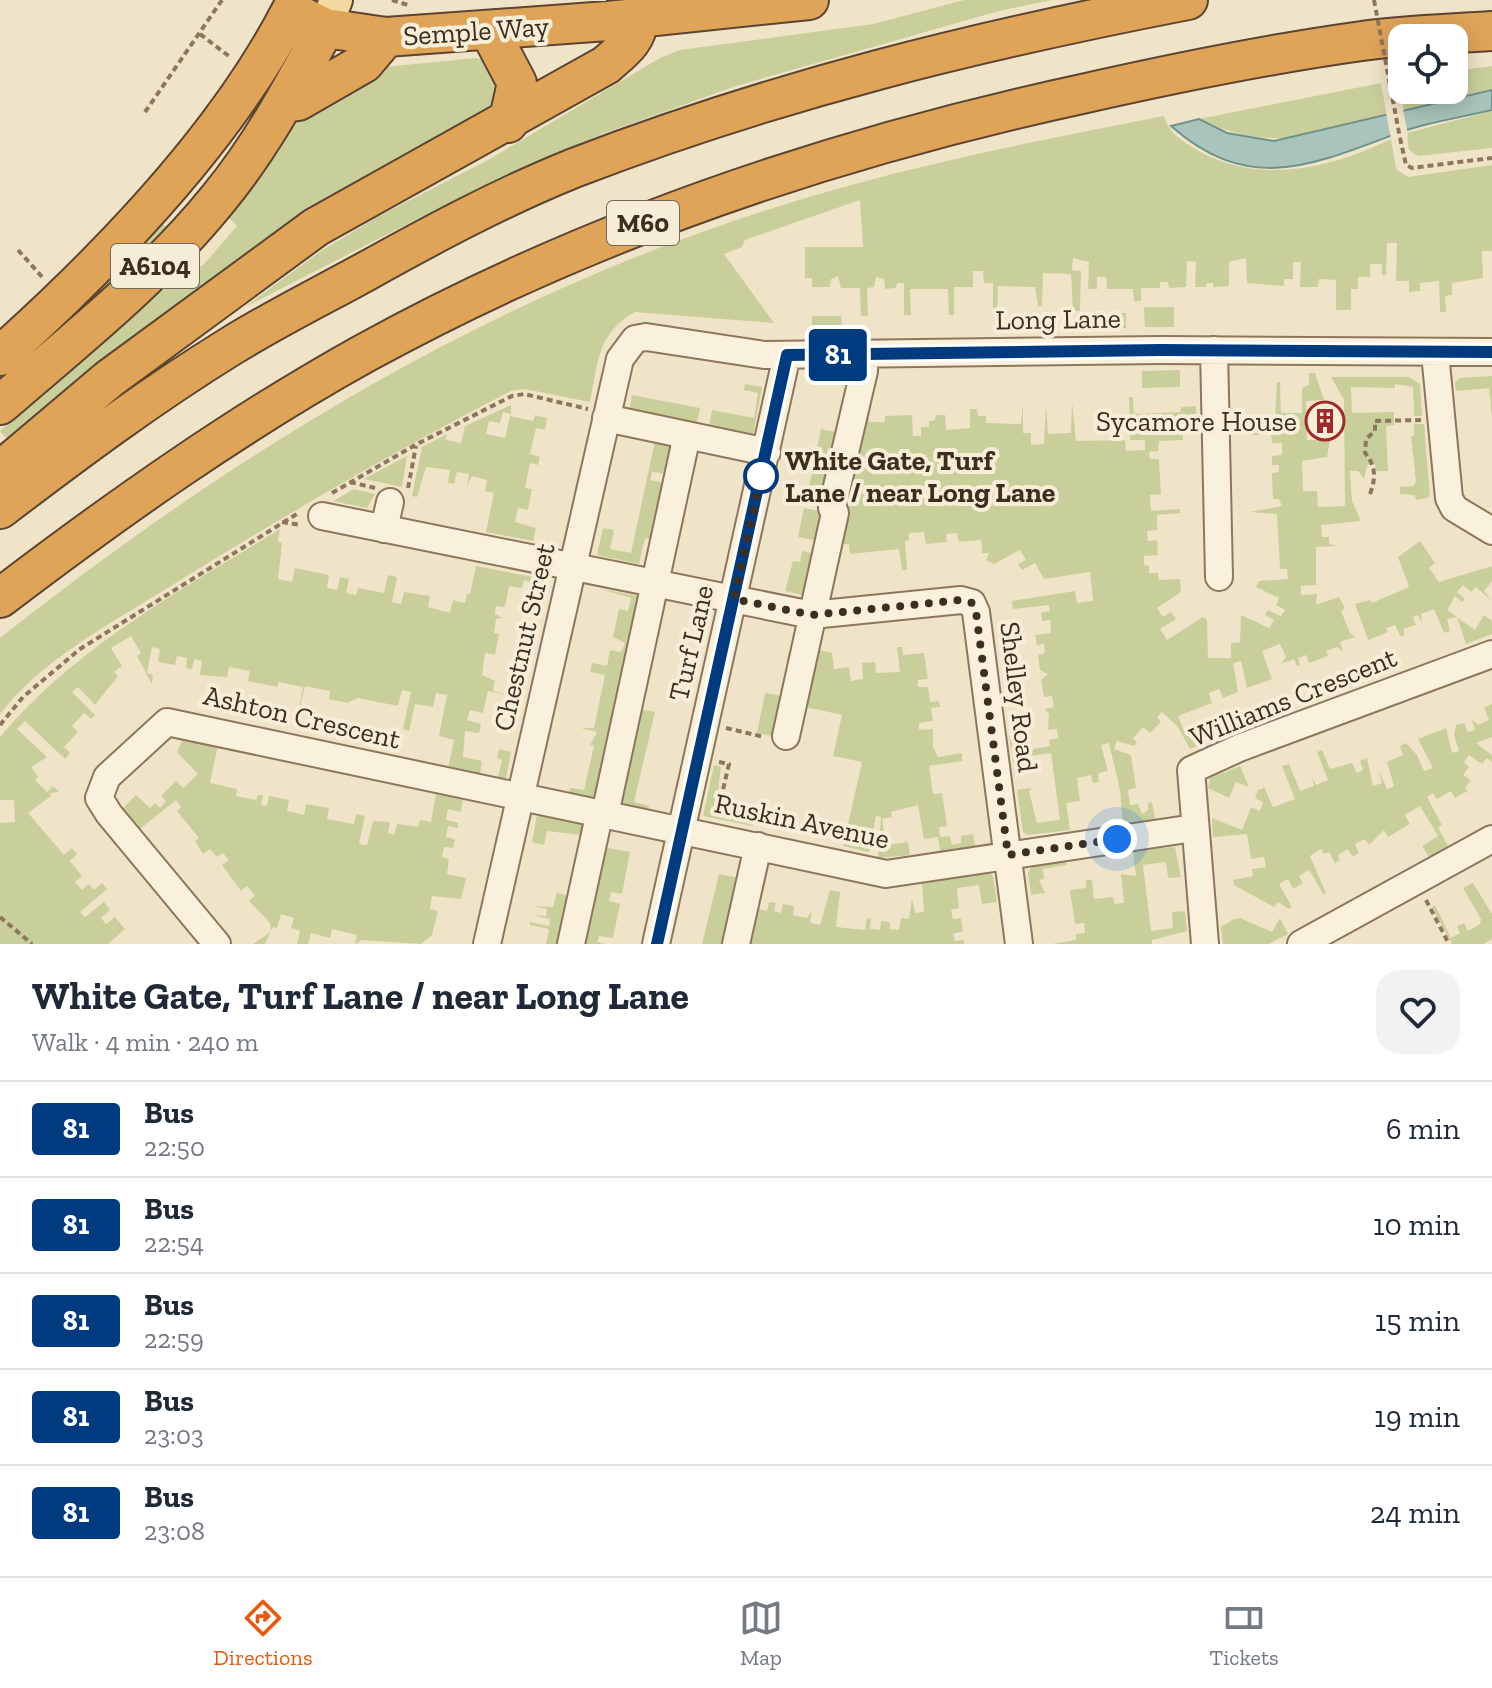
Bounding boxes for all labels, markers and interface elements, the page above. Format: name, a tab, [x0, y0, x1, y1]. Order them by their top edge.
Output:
street label: Semple Way	[402, 9, 551, 53]
map controls	[1388, 24, 1468, 104]
button: locate	[1388, 24, 1468, 104]
road number: M60	[607, 201, 679, 245]
road number: A6104	[111, 244, 199, 288]
street label: Long Lane	[995, 301, 1121, 337]
line badge: 81	[802, 329, 874, 381]
text: 81	[825, 338, 851, 371]
building icon: Sycamore House	[1304, 400, 1346, 442]
place label: Sycamore House	[1096, 405, 1297, 438]
place label: White Gate, Turf Lane / near Long Lane	[785, 444, 1055, 509]
marker: White Gate, Turf Lane / near Long Lane	[744, 459, 778, 493]
street label: Chestnut Street	[486, 539, 562, 734]
street label: Turf Lane	[662, 582, 720, 704]
street label: Shelley Road	[993, 620, 1045, 774]
street label: Williams Crescent	[1185, 640, 1402, 754]
street label: Ashton Crescent	[200, 678, 404, 756]
street label: Ruskin Avenue	[712, 786, 892, 856]
your location	[1097, 819, 1137, 859]
button: heart	[1376, 970, 1460, 1054]
text: White Gate, Turf Lane / near Long Lane	[32, 973, 689, 1019]
text: Walk · 4 min · 240 m	[32, 1026, 258, 1058]
text: Bus	[144, 1095, 194, 1131]
text: 6 min	[1386, 1111, 1460, 1147]
text: 81	[63, 1112, 89, 1145]
text: 22:50	[144, 1131, 205, 1163]
text: Bus	[144, 1191, 194, 1227]
text: 10 min	[1373, 1207, 1460, 1243]
text: 81	[63, 1208, 89, 1241]
text: 22:54	[144, 1227, 204, 1259]
text: Bus	[144, 1287, 194, 1323]
text: 15 min	[1375, 1303, 1460, 1339]
text: 81	[63, 1304, 89, 1337]
text: 22:59	[144, 1323, 204, 1355]
text: Bus	[144, 1383, 194, 1419]
text: 19 min	[1374, 1399, 1460, 1435]
text: 81	[63, 1400, 89, 1433]
text: 23:03	[144, 1419, 204, 1451]
text: Bus	[144, 1479, 194, 1515]
text: 24 min	[1370, 1495, 1460, 1531]
text: 81	[63, 1496, 89, 1529]
text: 23:08	[144, 1515, 205, 1547]
tab: Directions	[213, 1596, 313, 1671]
tab: Map	[739, 1596, 783, 1671]
tab: Tickets	[1210, 1596, 1279, 1671]

